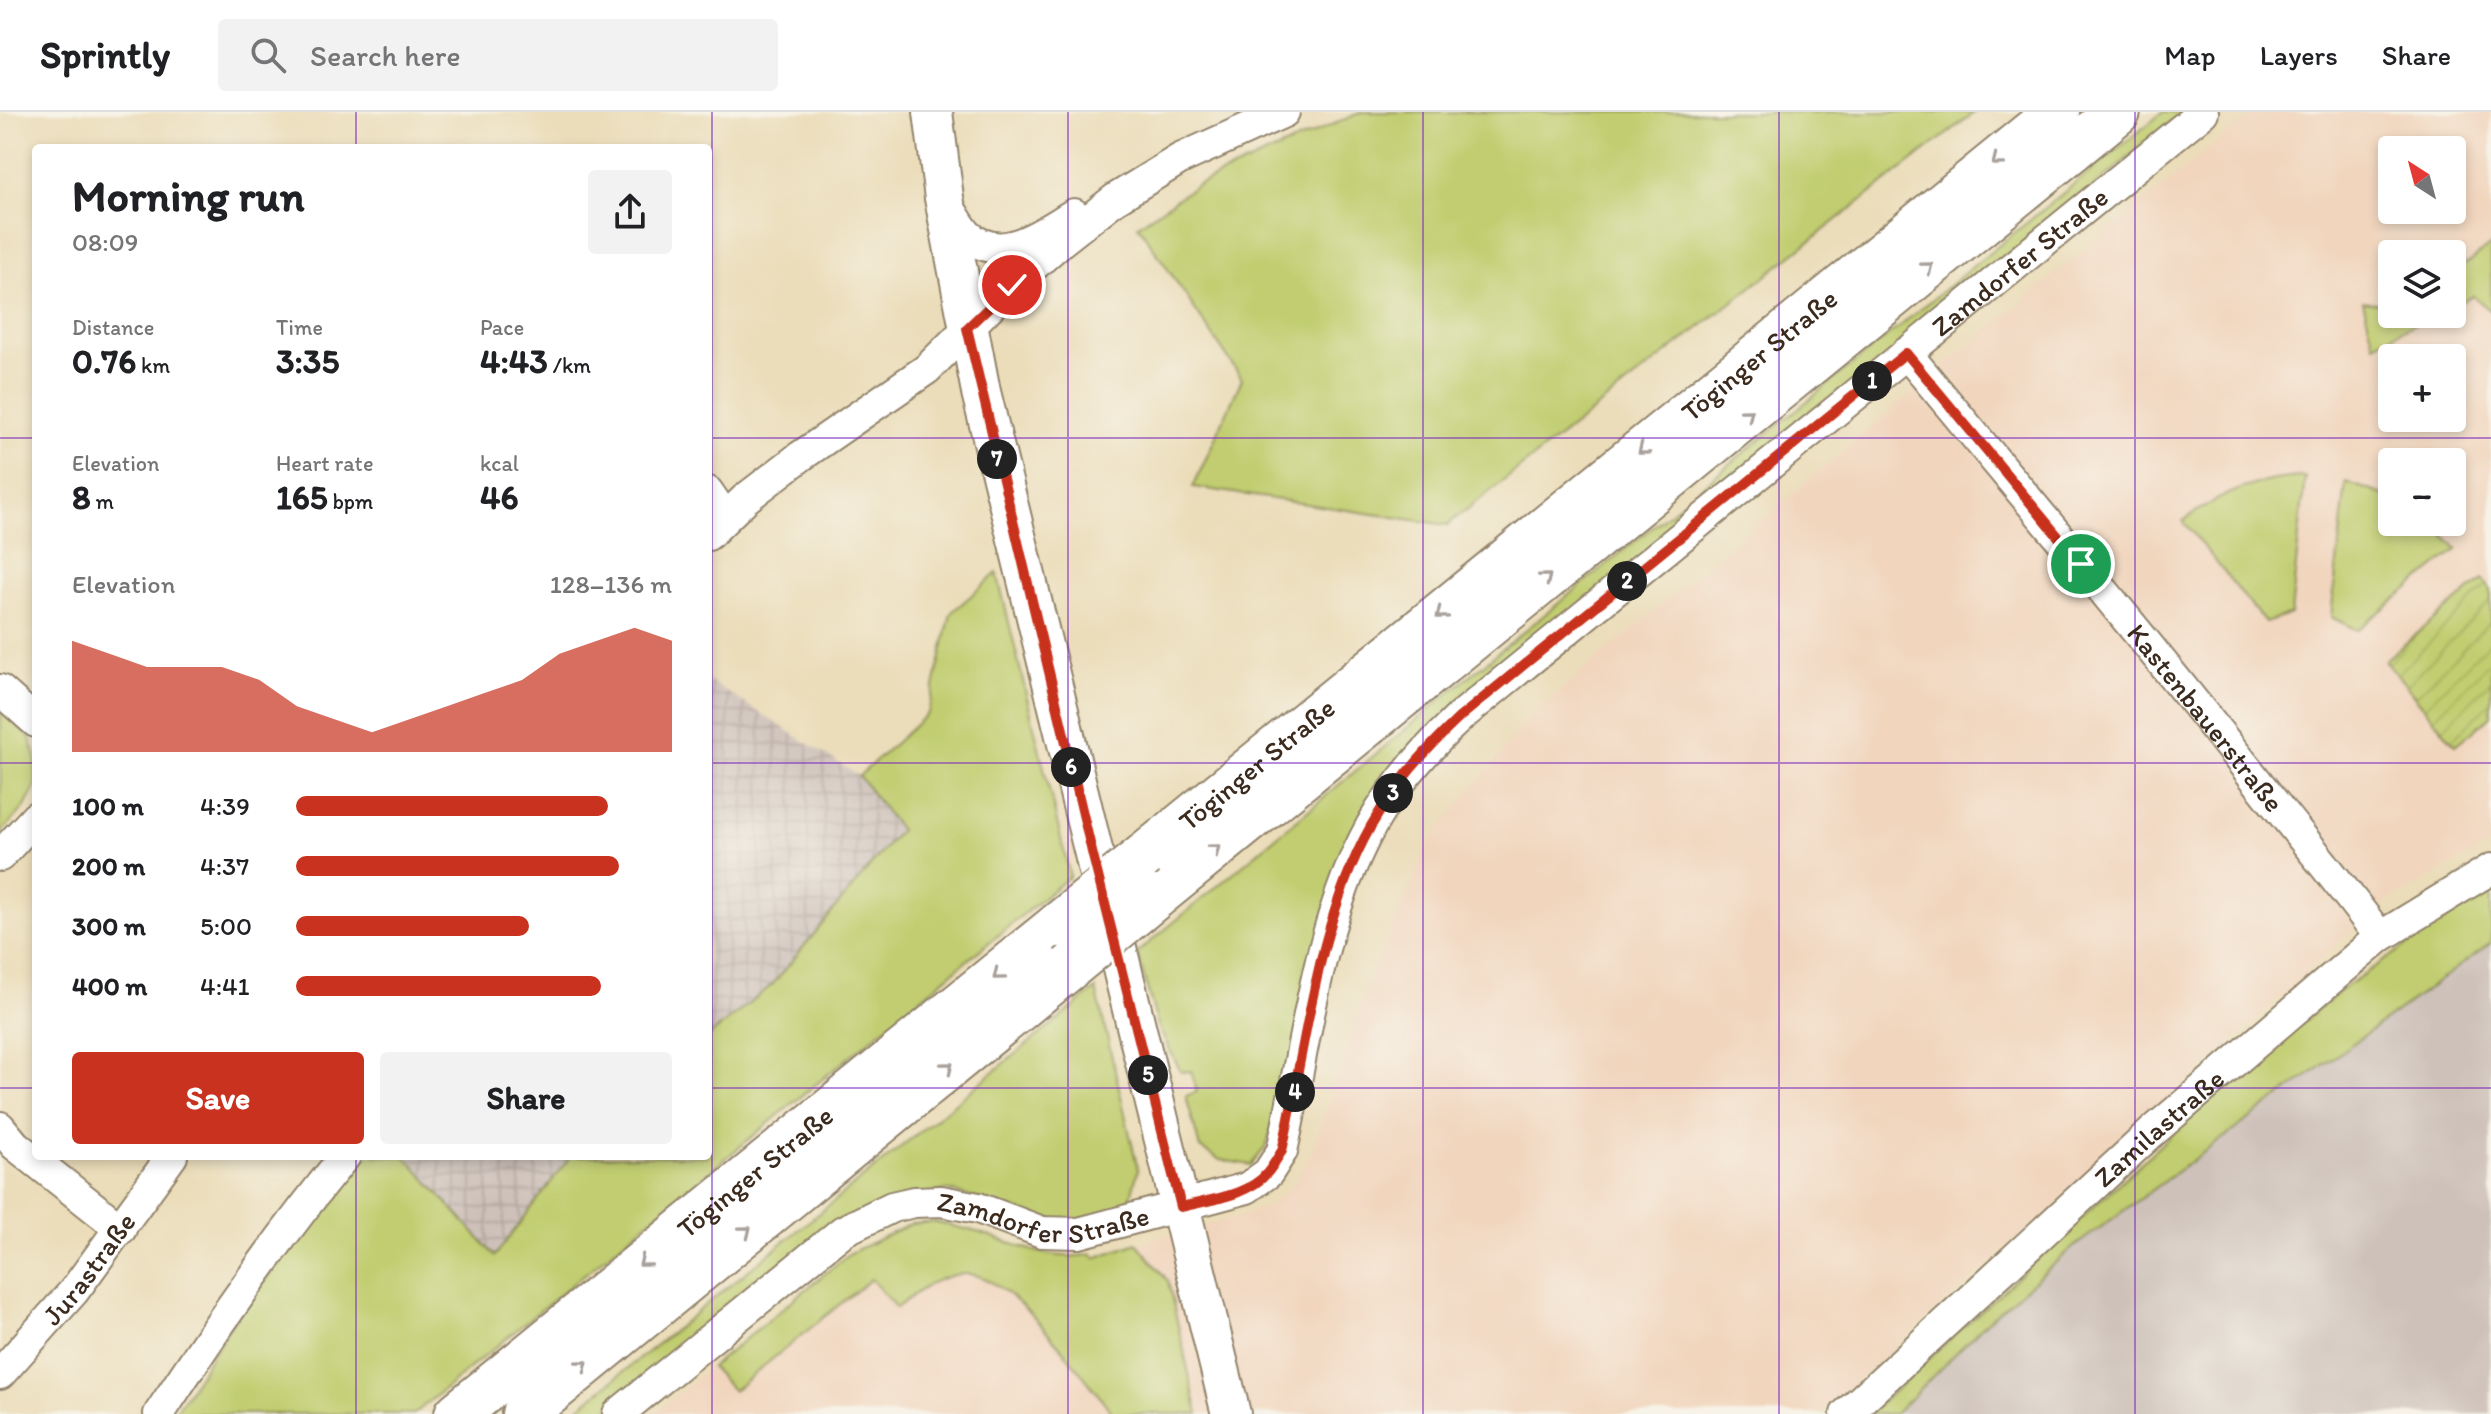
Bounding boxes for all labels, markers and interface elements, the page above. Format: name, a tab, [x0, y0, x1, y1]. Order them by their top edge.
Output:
search box	[218, 19, 778, 91]
text: Sprintly	[40, 32, 170, 78]
icon: search	[246, 33, 290, 77]
text: Search here	[310, 37, 461, 74]
text: Map	[2164, 38, 2216, 72]
text: Layers	[2260, 38, 2338, 72]
text: Share	[2382, 38, 2451, 72]
north arrow	[2378, 136, 2466, 224]
map controls	[2378, 136, 2466, 536]
one-way arrow	[1991, 152, 2006, 166]
text: Morning run	[72, 169, 305, 222]
button: share	[588, 170, 672, 254]
street label: Zamdorfer Straße	[1924, 180, 2115, 343]
text: 08:09	[72, 226, 138, 258]
button: layers	[2378, 240, 2466, 328]
pin	[978, 251, 1046, 319]
one-way arrow	[1918, 262, 1933, 277]
icon: check	[990, 263, 1034, 307]
street label: Töginger Straße	[1674, 281, 1844, 428]
text: Distance	[72, 314, 154, 341]
text: Time	[276, 314, 323, 341]
text: Pace	[480, 314, 524, 341]
text: 0.76	[72, 341, 136, 382]
text: 3:35	[276, 341, 339, 382]
text: 4:43	[480, 341, 548, 382]
button: +	[2378, 344, 2466, 432]
text: km	[136, 352, 170, 379]
text: /km	[548, 352, 591, 379]
pin: 1	[1852, 361, 1892, 401]
text: 1	[1867, 367, 1877, 394]
one-way arrow	[1739, 409, 1753, 424]
pin: 7	[977, 439, 1017, 479]
one-way arrow	[1637, 440, 1652, 454]
text: 7	[992, 445, 1002, 472]
button: −	[2378, 448, 2466, 536]
text: Elevation	[72, 450, 159, 477]
text: Heart rate	[276, 450, 373, 477]
text: kcal	[480, 450, 519, 477]
text: 8	[72, 477, 91, 518]
text: 165	[276, 477, 328, 518]
text: 46	[480, 477, 518, 518]
text: m	[91, 488, 114, 515]
text: bpm	[328, 488, 373, 515]
pin	[2047, 530, 2115, 598]
icon: arrive	[2059, 542, 2103, 586]
pin: 2	[1607, 561, 1647, 601]
text: 2	[1621, 567, 1633, 594]
text: Elevation	[72, 568, 175, 600]
text: 128–136 m	[550, 568, 672, 600]
one-way arrow	[1537, 573, 1551, 588]
one-way arrow	[1436, 604, 1451, 618]
street label: Kastenbauerstraße	[2120, 616, 2292, 819]
street label: Töginger Straße	[1172, 690, 1342, 838]
pin: 6	[1051, 747, 1091, 787]
text: 6	[1065, 753, 1077, 780]
pin: 3	[1373, 773, 1413, 813]
text: 3	[1387, 779, 1399, 806]
text: 100 m	[72, 790, 144, 822]
text: 4:39	[200, 790, 250, 822]
one-way arrow	[1206, 844, 1220, 859]
text: 200 m	[72, 850, 145, 882]
text: 4:37	[200, 850, 249, 882]
text: 300 m	[72, 910, 146, 942]
text: 5:00	[200, 910, 252, 942]
one-way arrow	[992, 965, 1007, 979]
text: 400 m	[72, 970, 147, 1002]
text: 4:41	[200, 970, 250, 1002]
button: Save	[72, 1052, 364, 1144]
button: Share	[380, 1052, 672, 1144]
pin: 5	[1128, 1055, 1168, 1095]
text: 5	[1142, 1061, 1154, 1088]
street label: Zamilastraße	[2087, 1061, 2231, 1194]
one-way arrow	[939, 1062, 953, 1077]
pin: 4	[1275, 1072, 1315, 1112]
text: 4	[1288, 1078, 1302, 1105]
street label: Töginger Straße	[670, 1098, 840, 1245]
street label: Zamdorfer Straße	[935, 1184, 1153, 1250]
street label: Jurastraße	[35, 1205, 143, 1332]
one-way arrow	[737, 1227, 752, 1241]
one-way arrow	[639, 1252, 653, 1267]
one-way arrow	[574, 1360, 588, 1375]

